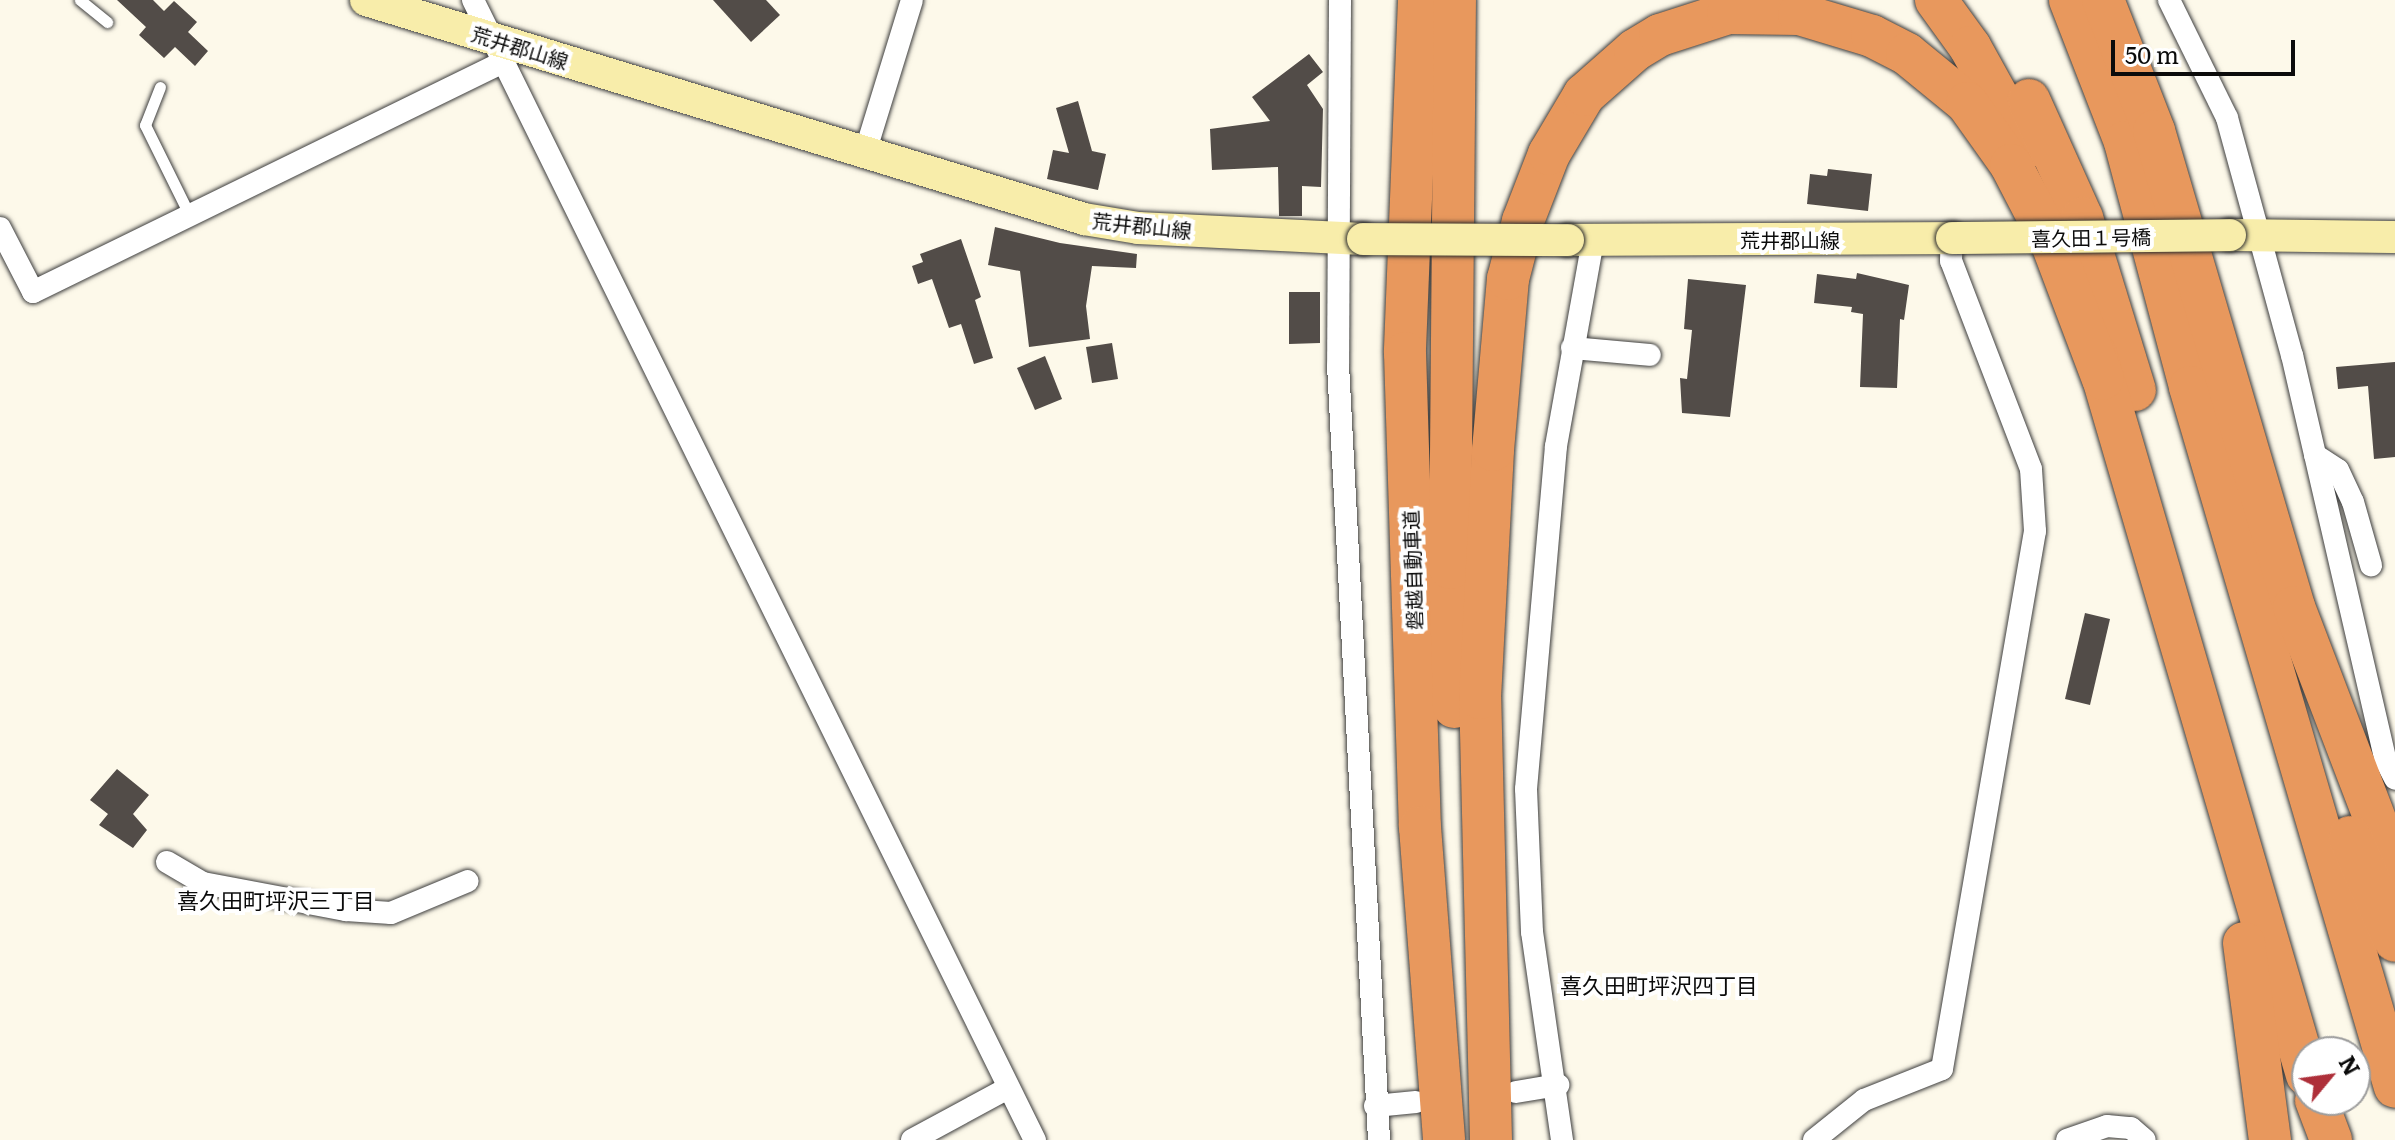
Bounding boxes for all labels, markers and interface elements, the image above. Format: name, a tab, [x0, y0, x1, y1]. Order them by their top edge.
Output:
street label: 荒井郡山線	[469, 21, 571, 73]
scale bar	[2115, 24, 2299, 74]
text: 50 m	[2125, 36, 2179, 71]
street label: 荒井郡山線	[1091, 208, 1193, 242]
street label: 喜久田１号橋	[2031, 224, 2151, 250]
street label: 荒井郡山線	[1740, 227, 1840, 251]
street label: 磐越自動車道	[1398, 510, 1426, 630]
district label: 喜久田町坪沢三丁目	[177, 887, 375, 913]
district label: 喜久田町坪沢四丁目	[1560, 972, 1758, 998]
north arrow	[2291, 1036, 2371, 1116]
text: N	[2332, 1049, 2370, 1081]

